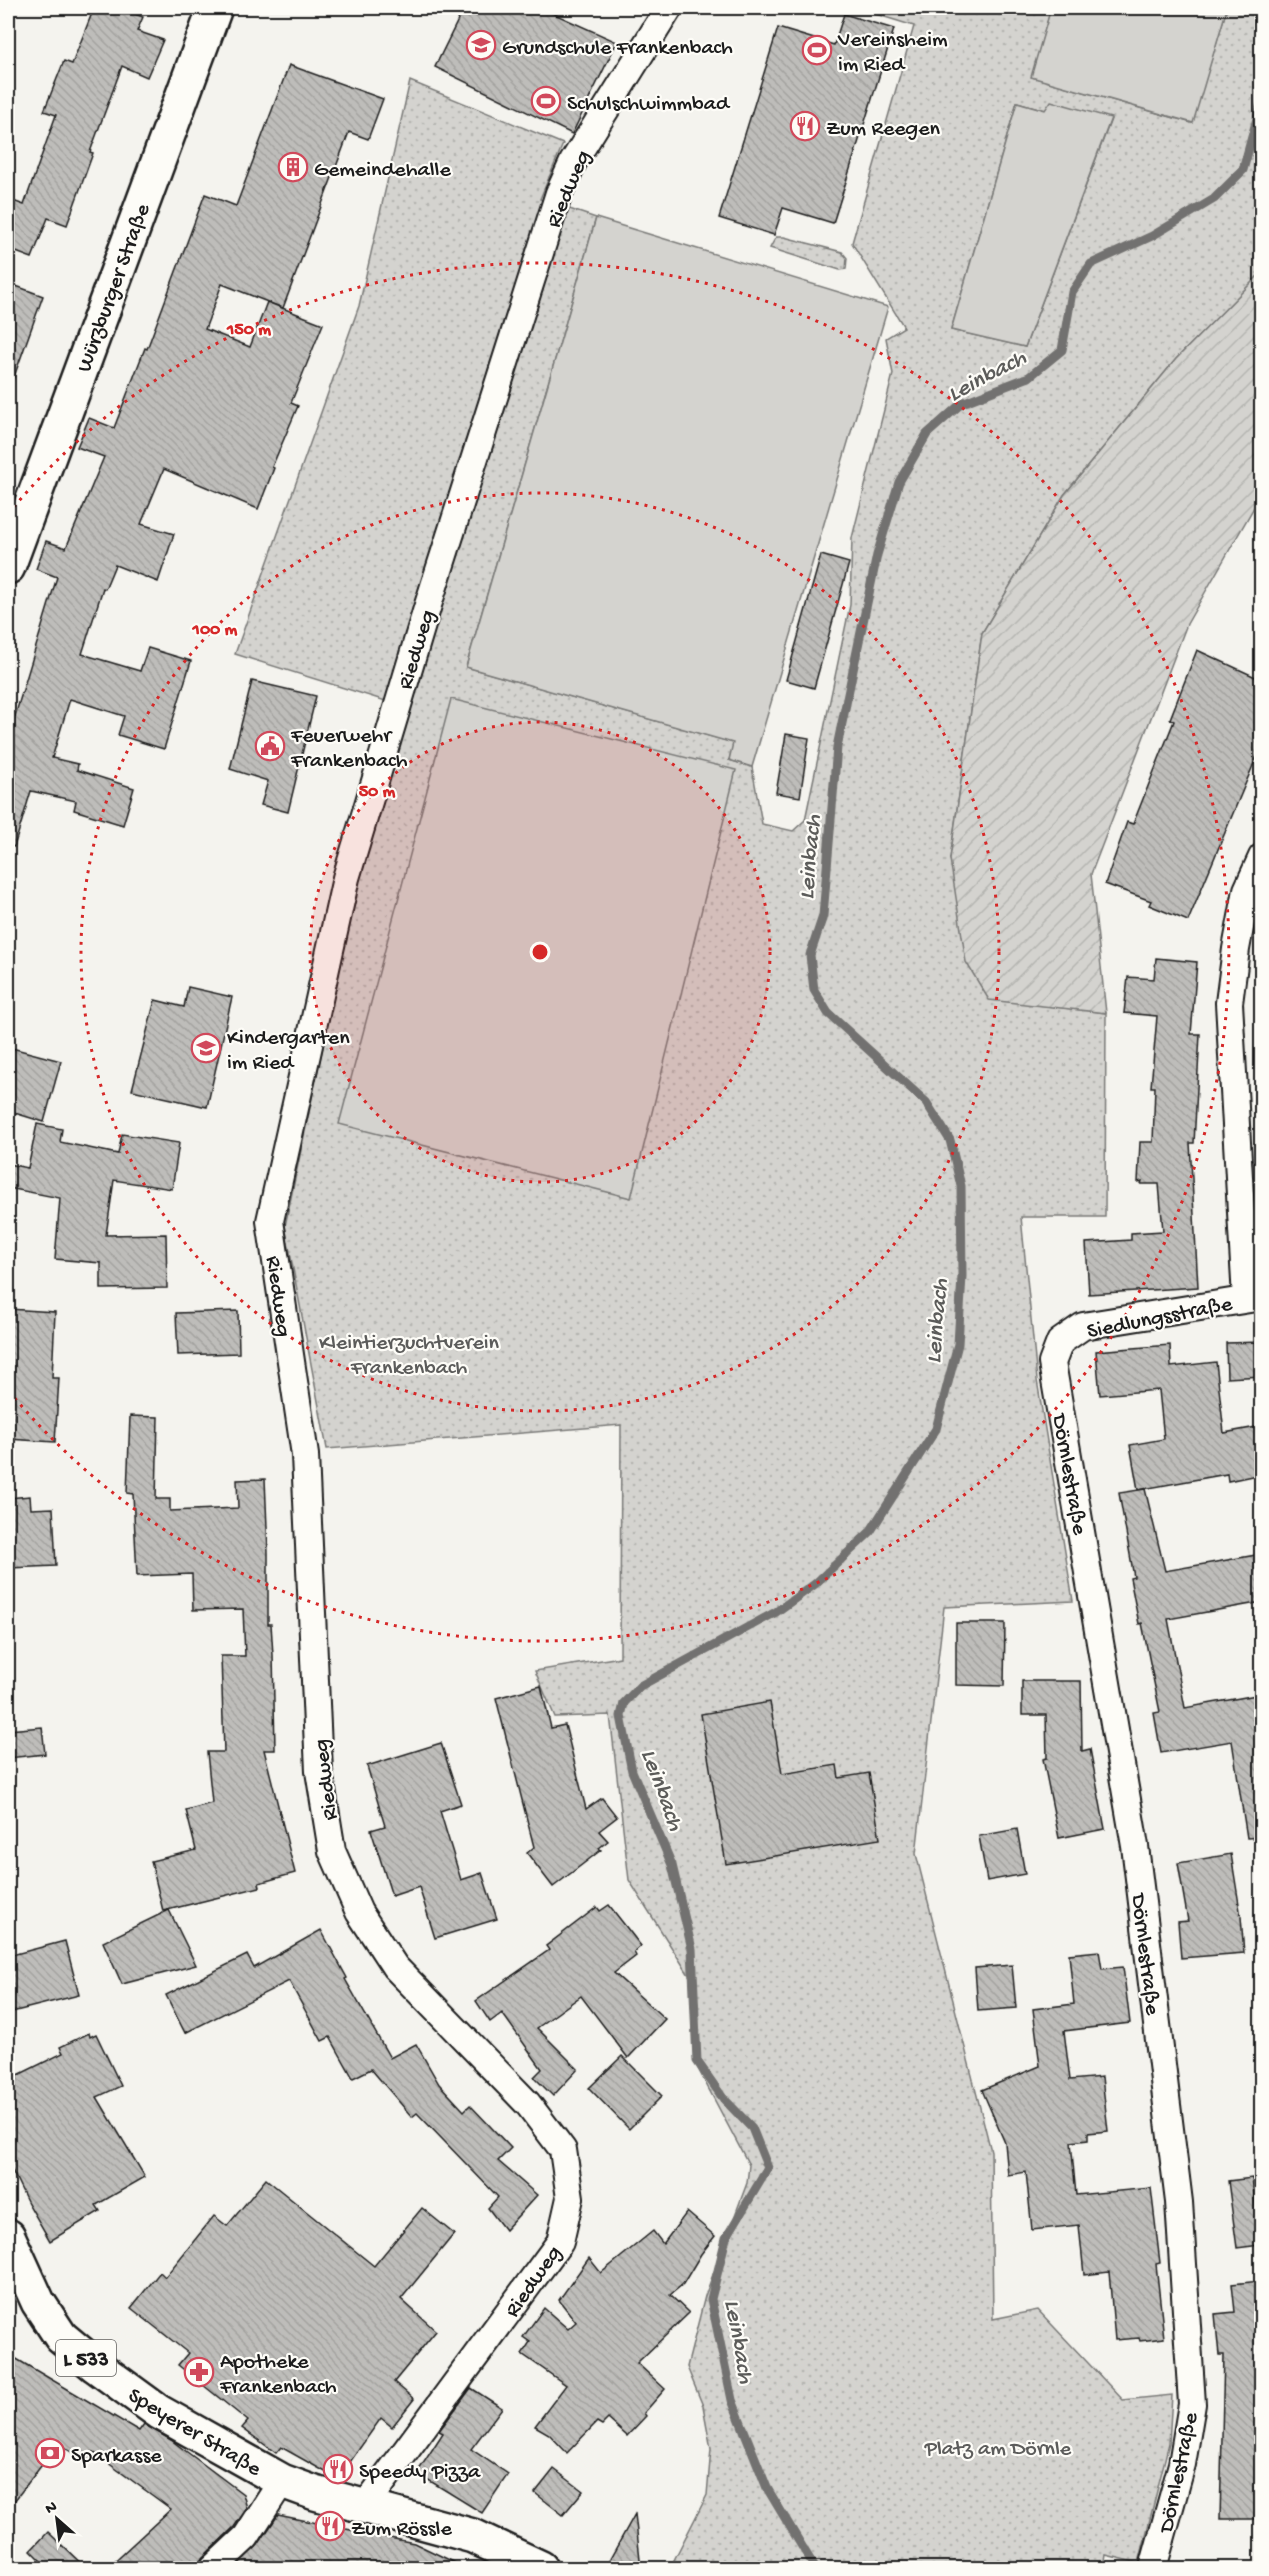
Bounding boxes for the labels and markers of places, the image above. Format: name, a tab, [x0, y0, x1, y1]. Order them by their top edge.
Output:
place label: Vereinsheim im Ried	[837, 28, 948, 79]
school or university icon: Grundschule Frankenbach	[465, 29, 497, 61]
sports icon: Vereinsheim im Ried	[801, 34, 833, 66]
place label: Grundschule Frankenbach	[502, 36, 733, 62]
sports icon: Schulschwimmbad	[530, 85, 562, 117]
place label: Schulschwimmbad	[567, 92, 731, 118]
restaurant icon: Zum Reegen	[789, 110, 821, 142]
place label: Zum Reegen	[826, 117, 940, 143]
building icon: Gemeindehalle	[277, 151, 309, 183]
place label: Gemeindehalle	[314, 158, 451, 184]
place label: Feuerwehr Frankenbach	[290, 724, 408, 775]
public building icon: Feuerwehr Frankenbach	[254, 730, 286, 762]
centre of rings	[530, 942, 550, 962]
place label: Kindergarten im Ried	[227, 1026, 350, 1077]
school or university icon: Kindergarten im Ried	[190, 1032, 222, 1064]
place label: Apotheke Frankenbach	[219, 2350, 337, 2401]
pharmacy icon: Apotheke Frankenbach	[183, 2356, 215, 2388]
bank icon: Sparkasse	[34, 2437, 66, 2469]
place label: Sparkasse	[71, 2444, 162, 2470]
restaurant icon: Speedy Pizza	[322, 2453, 354, 2485]
place label: Speedy Pizza	[359, 2460, 481, 2486]
restaurant icon: Zum Rössle	[314, 2510, 346, 2542]
place label: Zum Rössle	[351, 2517, 452, 2543]

